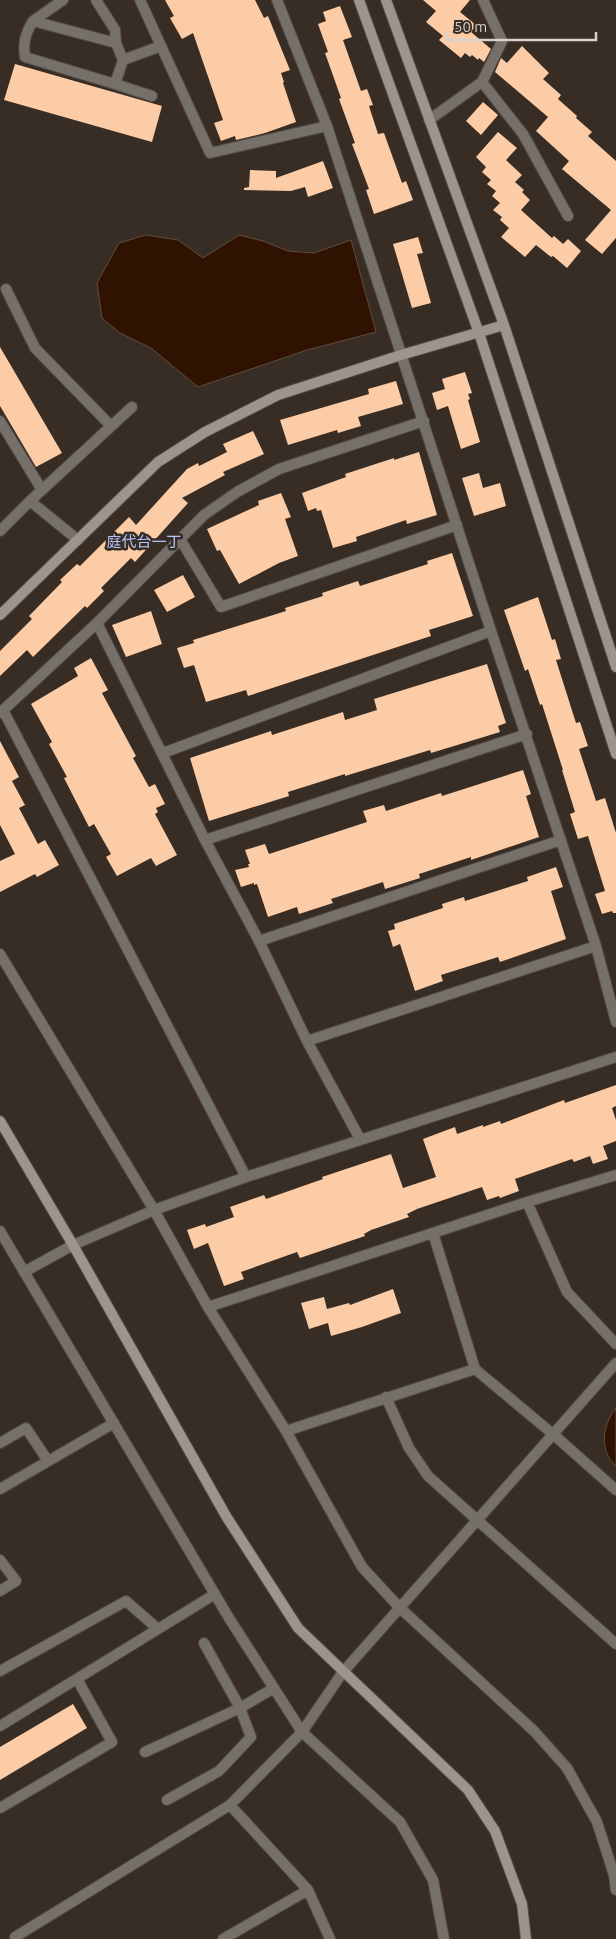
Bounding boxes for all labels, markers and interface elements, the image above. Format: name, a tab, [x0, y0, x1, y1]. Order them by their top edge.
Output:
scale bar	[446, 10, 596, 42]
text: 50 m	[454, 18, 487, 35]
district label: 庭代台一丁	[106, 533, 182, 550]

